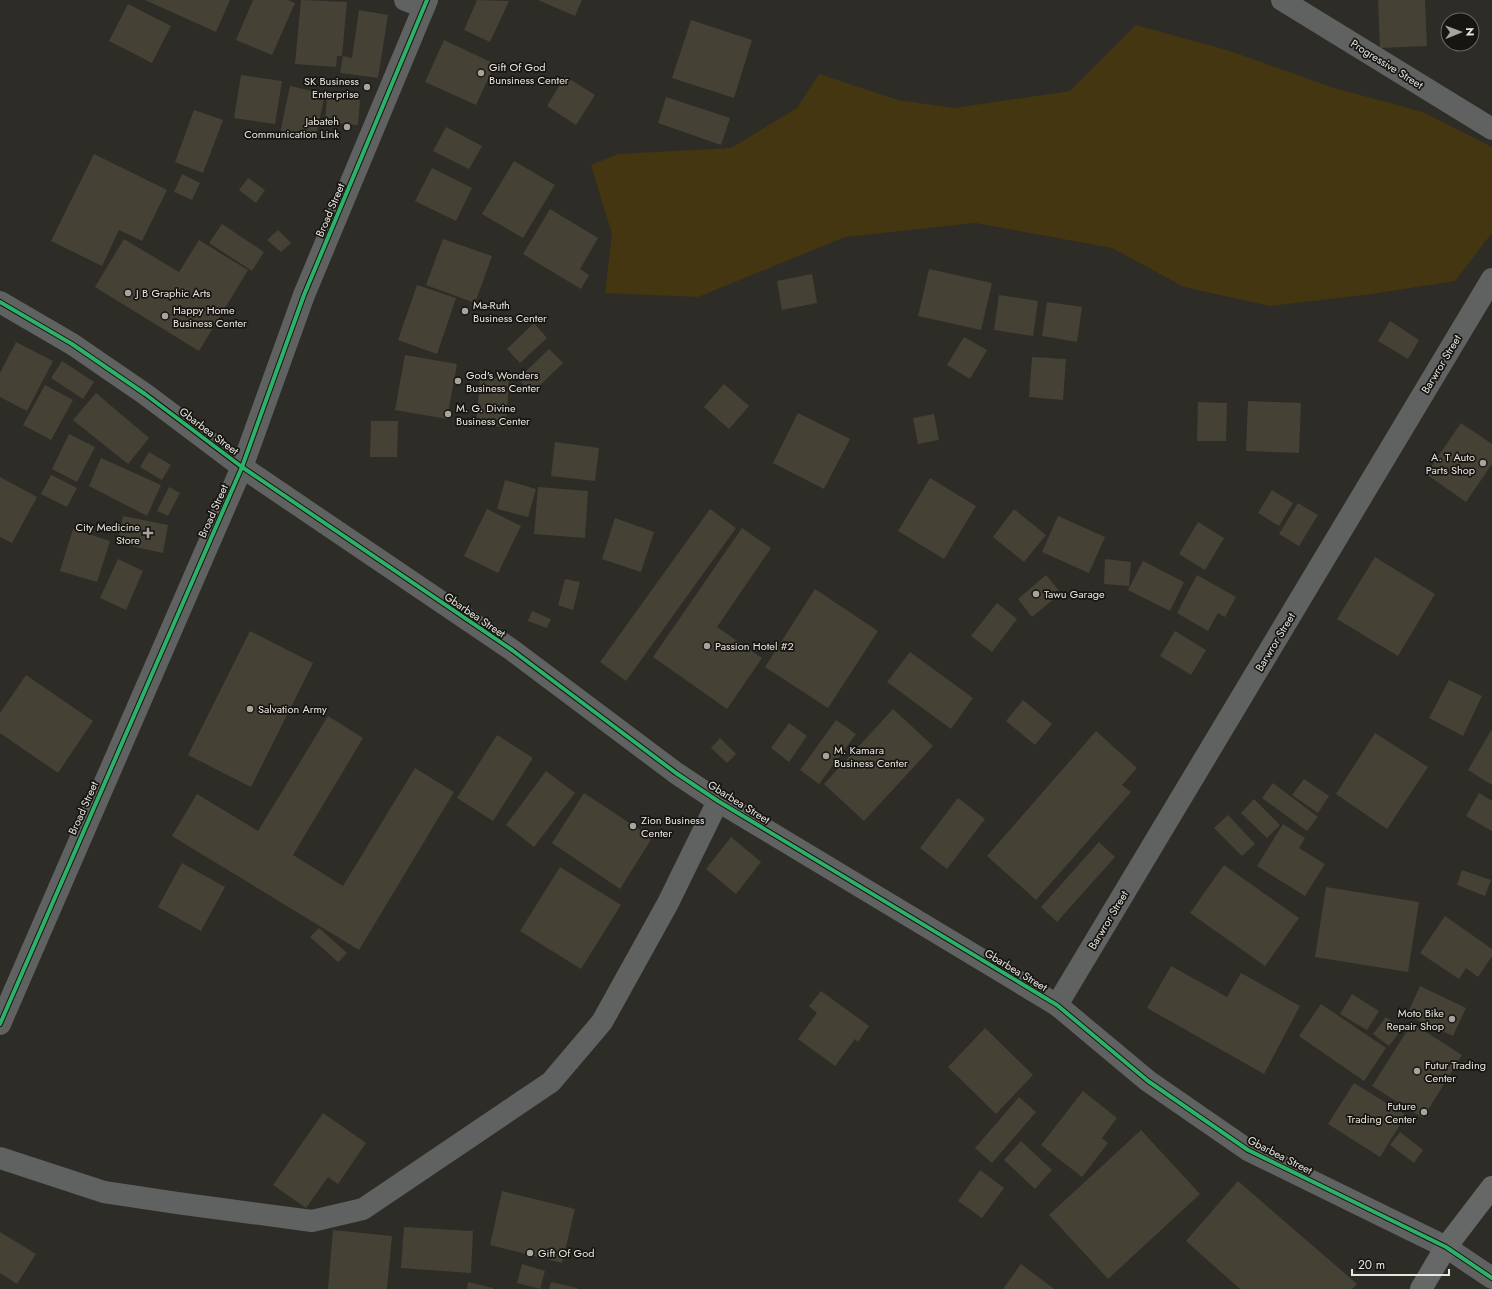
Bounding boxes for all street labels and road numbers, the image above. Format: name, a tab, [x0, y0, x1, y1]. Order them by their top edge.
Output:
street label: Progressive Street	[1348, 35, 1427, 93]
street label: Broad Street	[312, 180, 349, 239]
street label: Barwror Street	[1417, 331, 1465, 396]
street label: Gbarbea Street	[176, 403, 242, 459]
street label: Broad Street	[194, 481, 232, 540]
street label: Gbarbea Street	[441, 589, 509, 642]
street label: Barwror Street	[1251, 609, 1299, 674]
street label: Gbarbea Street	[705, 776, 773, 828]
street label: Broad Street	[64, 778, 102, 837]
street label: Barwror Street	[1084, 887, 1132, 952]
street label: Gbarbea Street	[982, 945, 1051, 995]
street label: Gbarbea Street	[1245, 1132, 1315, 1178]

